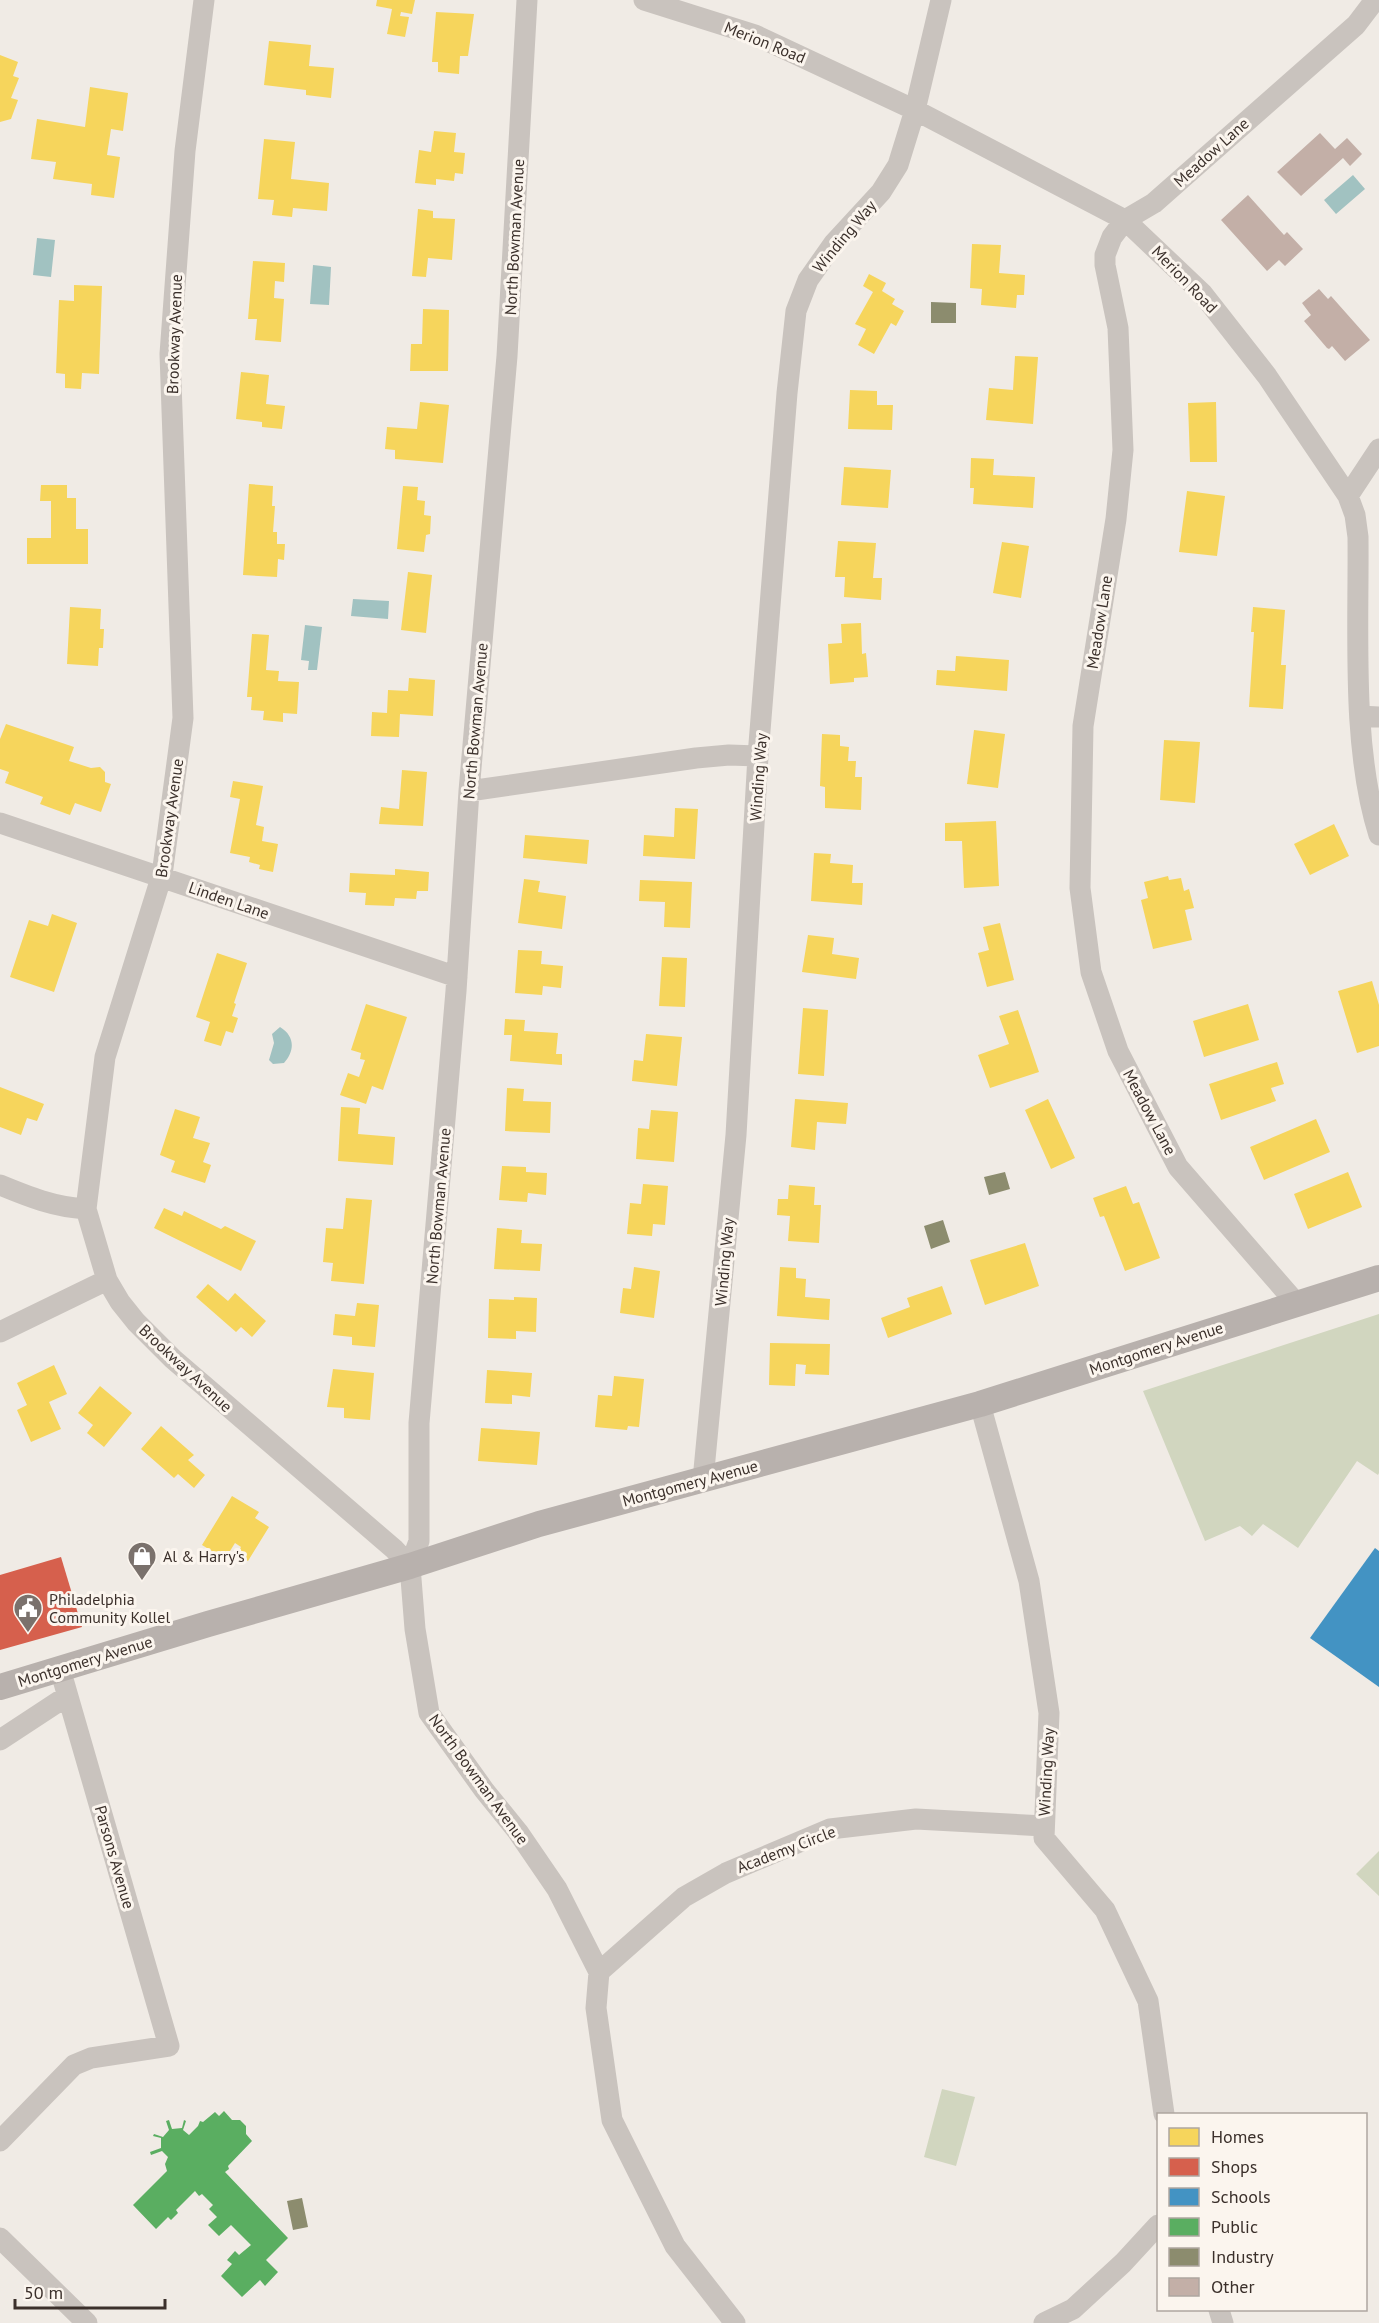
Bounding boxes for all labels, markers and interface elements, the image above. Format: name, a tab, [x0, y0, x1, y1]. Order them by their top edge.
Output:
street label: Merion Road	[721, 17, 809, 67]
street label: Meadow Lane	[1169, 113, 1253, 191]
street label: North Bowman Avenue	[500, 158, 528, 316]
street label: Winding Way	[808, 195, 880, 276]
street label: Merion Road	[1148, 241, 1222, 317]
street label: Brookway Avenue	[162, 274, 186, 394]
street label: Meadow Lane	[1082, 574, 1116, 670]
street label: North Bowman Avenue	[458, 642, 492, 800]
street label: Winding Way	[745, 732, 771, 822]
street label: Brookway Avenue	[151, 757, 187, 879]
street label: Linden Lane	[186, 877, 272, 923]
street label: Meadow Lane	[1119, 1066, 1181, 1158]
street label: North Bowman Avenue	[421, 1127, 455, 1285]
street label: Winding Way	[710, 1217, 738, 1307]
street label: Montgomery Avenue	[1087, 1317, 1225, 1379]
street label: Brookway Avenue	[135, 1320, 237, 1416]
street label: Montgomery Avenue	[620, 1455, 760, 1511]
shop icon: Al & Harry's	[126, 1540, 158, 1582]
place label: Al & Harry's	[163, 1546, 245, 1566]
place label: Philadelphia Community Kollel	[49, 1589, 170, 1627]
public building icon: Philadelphia Community Kollel	[12, 1592, 44, 1634]
street label: Montgomery Avenue	[15, 1631, 155, 1691]
street label: North Bowman Avenue	[425, 1710, 533, 1848]
street label: Winding Way	[1034, 1727, 1058, 1817]
street label: Parsons Avenue	[91, 1803, 139, 1911]
street label: Academy Circle	[734, 1821, 838, 1877]
legend	[1157, 2113, 1367, 2311]
text: Homes	[1211, 2125, 1264, 2148]
text: Shops	[1211, 2155, 1257, 2178]
text: Schools	[1211, 2185, 1271, 2208]
text: Public	[1211, 2215, 1258, 2238]
text: Industry	[1211, 2245, 1274, 2268]
scale bar	[15, 2272, 165, 2310]
text: Other	[1211, 2275, 1255, 2298]
text: 50 m	[24, 2281, 63, 2304]

